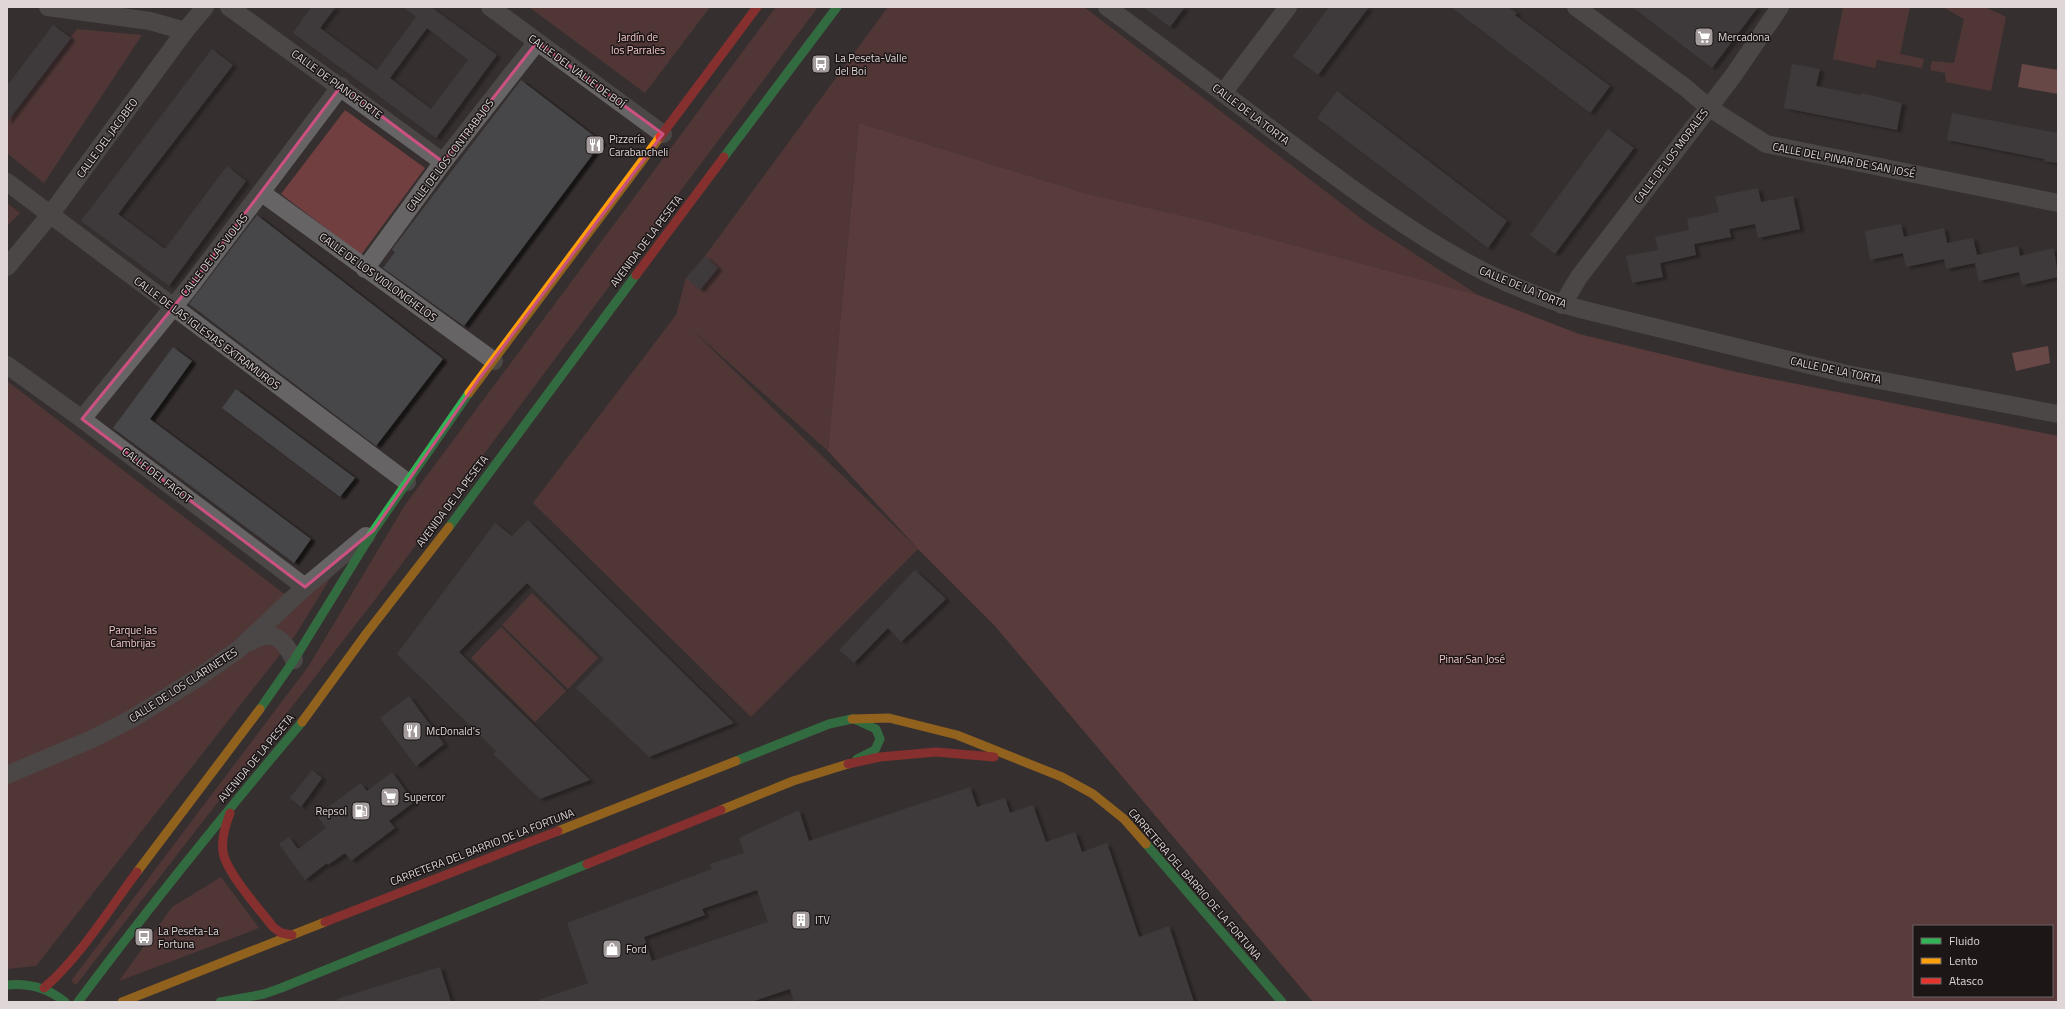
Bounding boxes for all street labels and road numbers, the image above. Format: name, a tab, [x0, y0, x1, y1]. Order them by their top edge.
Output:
street label: CALLE DEL VALLE DE BOÍ	[525, 30, 629, 112]
street label: CALLE DE PIANOFORTE	[288, 45, 386, 123]
street label: CALLE DE LA TORTA	[1209, 80, 1293, 149]
street label: CALLE DEL JACOBEO	[73, 95, 141, 181]
street label: CALLE DE LOS CONTRABAJOS	[402, 95, 498, 215]
street label: CALLE DE LOS MORALES	[1630, 105, 1712, 207]
street label: CALLE DEL PINAR DE SAN JOSÉ	[1771, 138, 1917, 182]
street label: AVENIDA DE LA PESETA	[606, 191, 686, 290]
street label: CALLE DE LAS VIOLAS	[176, 210, 252, 300]
street label: CALLE DE LOS VIOLONCHELOS	[316, 229, 440, 325]
street label: CALLE DE LA TORTA	[1477, 262, 1569, 312]
street label: CALLE DE LAS IGLESIAS EXTRAMUROS	[131, 273, 283, 393]
street label: CALLE DE LA TORTA	[1789, 353, 1883, 388]
street label: CALLE DEL FAGOT	[119, 443, 195, 507]
street label: AVENIDA DE LA PESETA	[412, 451, 492, 550]
street label: CALLE DE LOS CLARINETES	[126, 644, 240, 726]
street label: AVENIDA DE LA PESETA	[214, 710, 298, 806]
street label: CARRETERA DEL BARRIO DE LA FORTUNA	[388, 804, 577, 890]
street label: CARRETERA DEL BARRIO DE LA FORTUNA	[1125, 805, 1266, 964]

